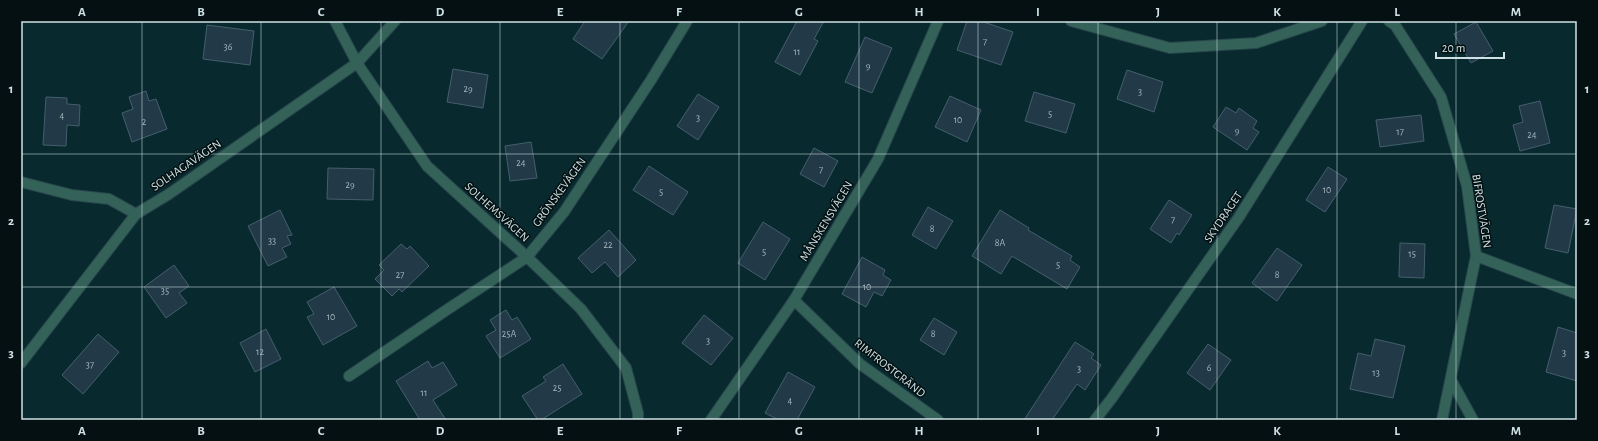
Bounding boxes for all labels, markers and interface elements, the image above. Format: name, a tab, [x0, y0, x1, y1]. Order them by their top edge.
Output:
text: A	[78, 6, 86, 19]
text: B	[197, 6, 205, 19]
text: C	[318, 6, 325, 19]
text: D	[436, 6, 445, 19]
text: E	[557, 6, 564, 19]
text: F	[676, 6, 683, 19]
text: G	[795, 6, 803, 19]
text: H	[914, 6, 924, 19]
text: I	[1036, 6, 1040, 19]
text: J	[1156, 6, 1160, 19]
text: K	[1273, 6, 1281, 19]
text: L	[1394, 6, 1400, 19]
text: M	[1511, 6, 1521, 19]
scale bar	[1436, 34, 1504, 60]
house number: 7	[983, 37, 987, 47]
house number: 36	[224, 42, 233, 52]
text: 20 m	[1442, 42, 1465, 54]
house number: 11	[794, 47, 800, 57]
house number: 9	[866, 61, 871, 71]
text: 1	[9, 83, 13, 96]
text: 1	[1585, 83, 1589, 96]
house number: 29	[463, 84, 473, 94]
house number: 3	[1138, 87, 1142, 97]
house number: 5	[1048, 109, 1052, 119]
house number: 4	[60, 111, 65, 121]
house number: 3	[696, 113, 700, 123]
house number: 10	[954, 115, 962, 125]
house number: 2	[142, 117, 147, 127]
house number: 9	[1235, 126, 1240, 136]
house number: 17	[1396, 127, 1404, 137]
house number: 24	[1527, 130, 1537, 140]
street label: SOLHAGAVÄGEN	[148, 136, 223, 193]
street label: GRÖNSKEVÄGEN	[529, 155, 588, 229]
house number: 24	[516, 158, 526, 168]
house number: 7	[819, 165, 823, 175]
street label: BIFROSTVÄGEN	[1470, 173, 1495, 249]
street label: MÅNSKENSVÄGEN	[796, 178, 855, 263]
street label: SOLHEMSVÄGEN	[463, 179, 532, 244]
house number: 29	[345, 180, 355, 190]
house number: 10	[1323, 185, 1331, 195]
house number: 5	[659, 187, 663, 197]
street label: SKYDRAGET	[1202, 189, 1244, 245]
text: 2	[8, 215, 14, 228]
house number: 7	[1171, 215, 1175, 225]
text: 2	[1584, 215, 1590, 228]
house number: 8	[930, 224, 935, 234]
house number: 33	[268, 236, 276, 246]
house number: 8A	[995, 238, 1005, 248]
house number: 22	[603, 240, 613, 250]
house number: 5	[762, 247, 766, 257]
house number: 15	[1408, 249, 1416, 259]
house number: 5	[1056, 260, 1060, 270]
house number: 27	[396, 270, 404, 280]
house number: 8	[1275, 270, 1280, 280]
house number: 10	[863, 282, 871, 292]
house number: 35	[161, 286, 169, 296]
house number: 10	[327, 312, 335, 322]
house number: 25A	[502, 329, 516, 339]
house number: 8	[931, 329, 936, 339]
house number: 3	[706, 336, 710, 346]
street label: RIMFROSTGRÄND	[852, 336, 929, 399]
text: 3	[8, 347, 14, 360]
house number: 12	[256, 347, 264, 357]
text: 3	[1584, 347, 1590, 360]
house number: 3	[1562, 348, 1566, 358]
house number: 37	[86, 360, 94, 370]
house number: 6	[1207, 363, 1212, 373]
house number: 3	[1077, 364, 1081, 374]
house number: 13	[1372, 368, 1380, 378]
house number: 25	[553, 383, 561, 393]
house number: 11	[421, 388, 427, 398]
house number: 4	[788, 396, 793, 406]
text: A	[78, 425, 86, 438]
text: B	[197, 425, 205, 438]
text: C	[318, 425, 325, 438]
text: D	[436, 425, 445, 438]
text: E	[557, 425, 564, 438]
text: F	[676, 425, 683, 438]
text: G	[795, 425, 803, 438]
text: H	[914, 425, 924, 438]
text: I	[1036, 425, 1040, 438]
text: J	[1156, 425, 1160, 438]
text: K	[1273, 425, 1281, 438]
text: L	[1394, 425, 1400, 438]
text: M	[1511, 425, 1521, 438]

